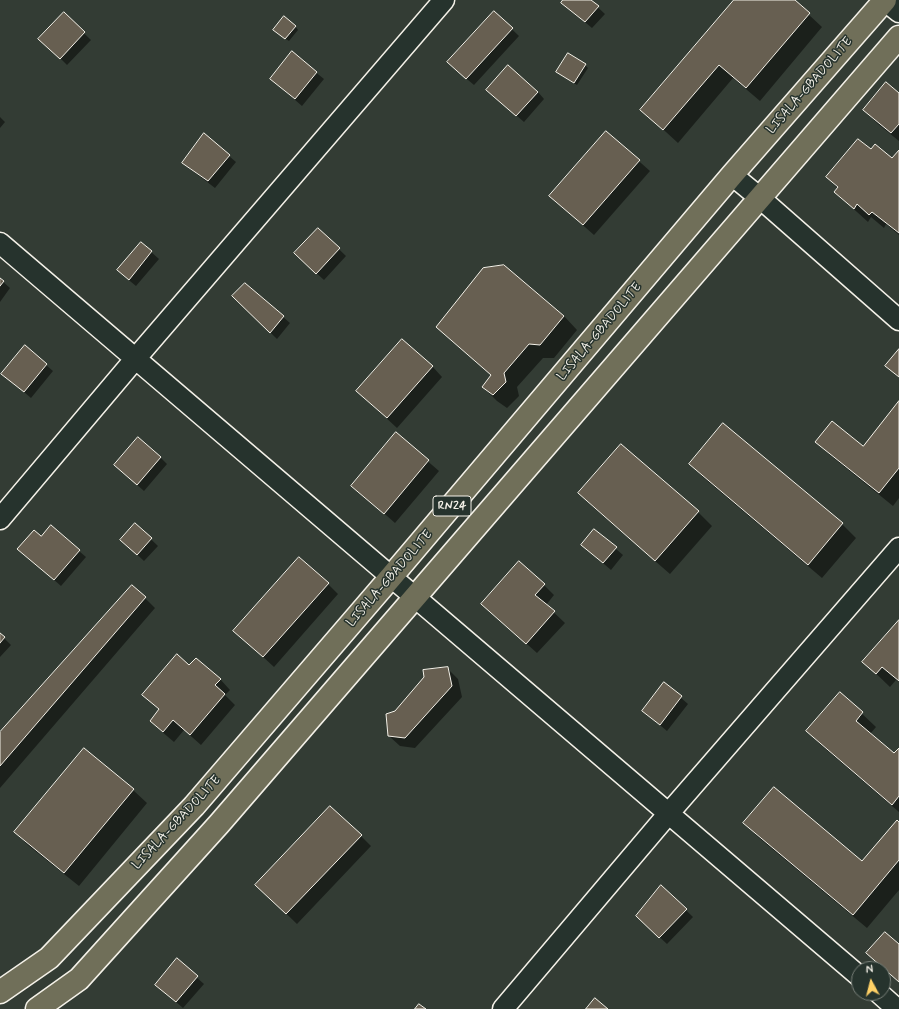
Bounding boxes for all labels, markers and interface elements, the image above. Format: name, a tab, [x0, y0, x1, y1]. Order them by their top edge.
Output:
street label: LISALA-GBADOLITE	[764, 34, 856, 138]
street label: LISALA-GBADOLITE	[554, 280, 646, 384]
road number: RN24	[433, 496, 471, 516]
street label: LISALA-GBADOLITE	[344, 527, 436, 631]
street label: LISALA-GBADOLITE	[129, 773, 225, 873]
north arrow	[851, 961, 891, 1001]
text: N	[865, 963, 874, 977]

